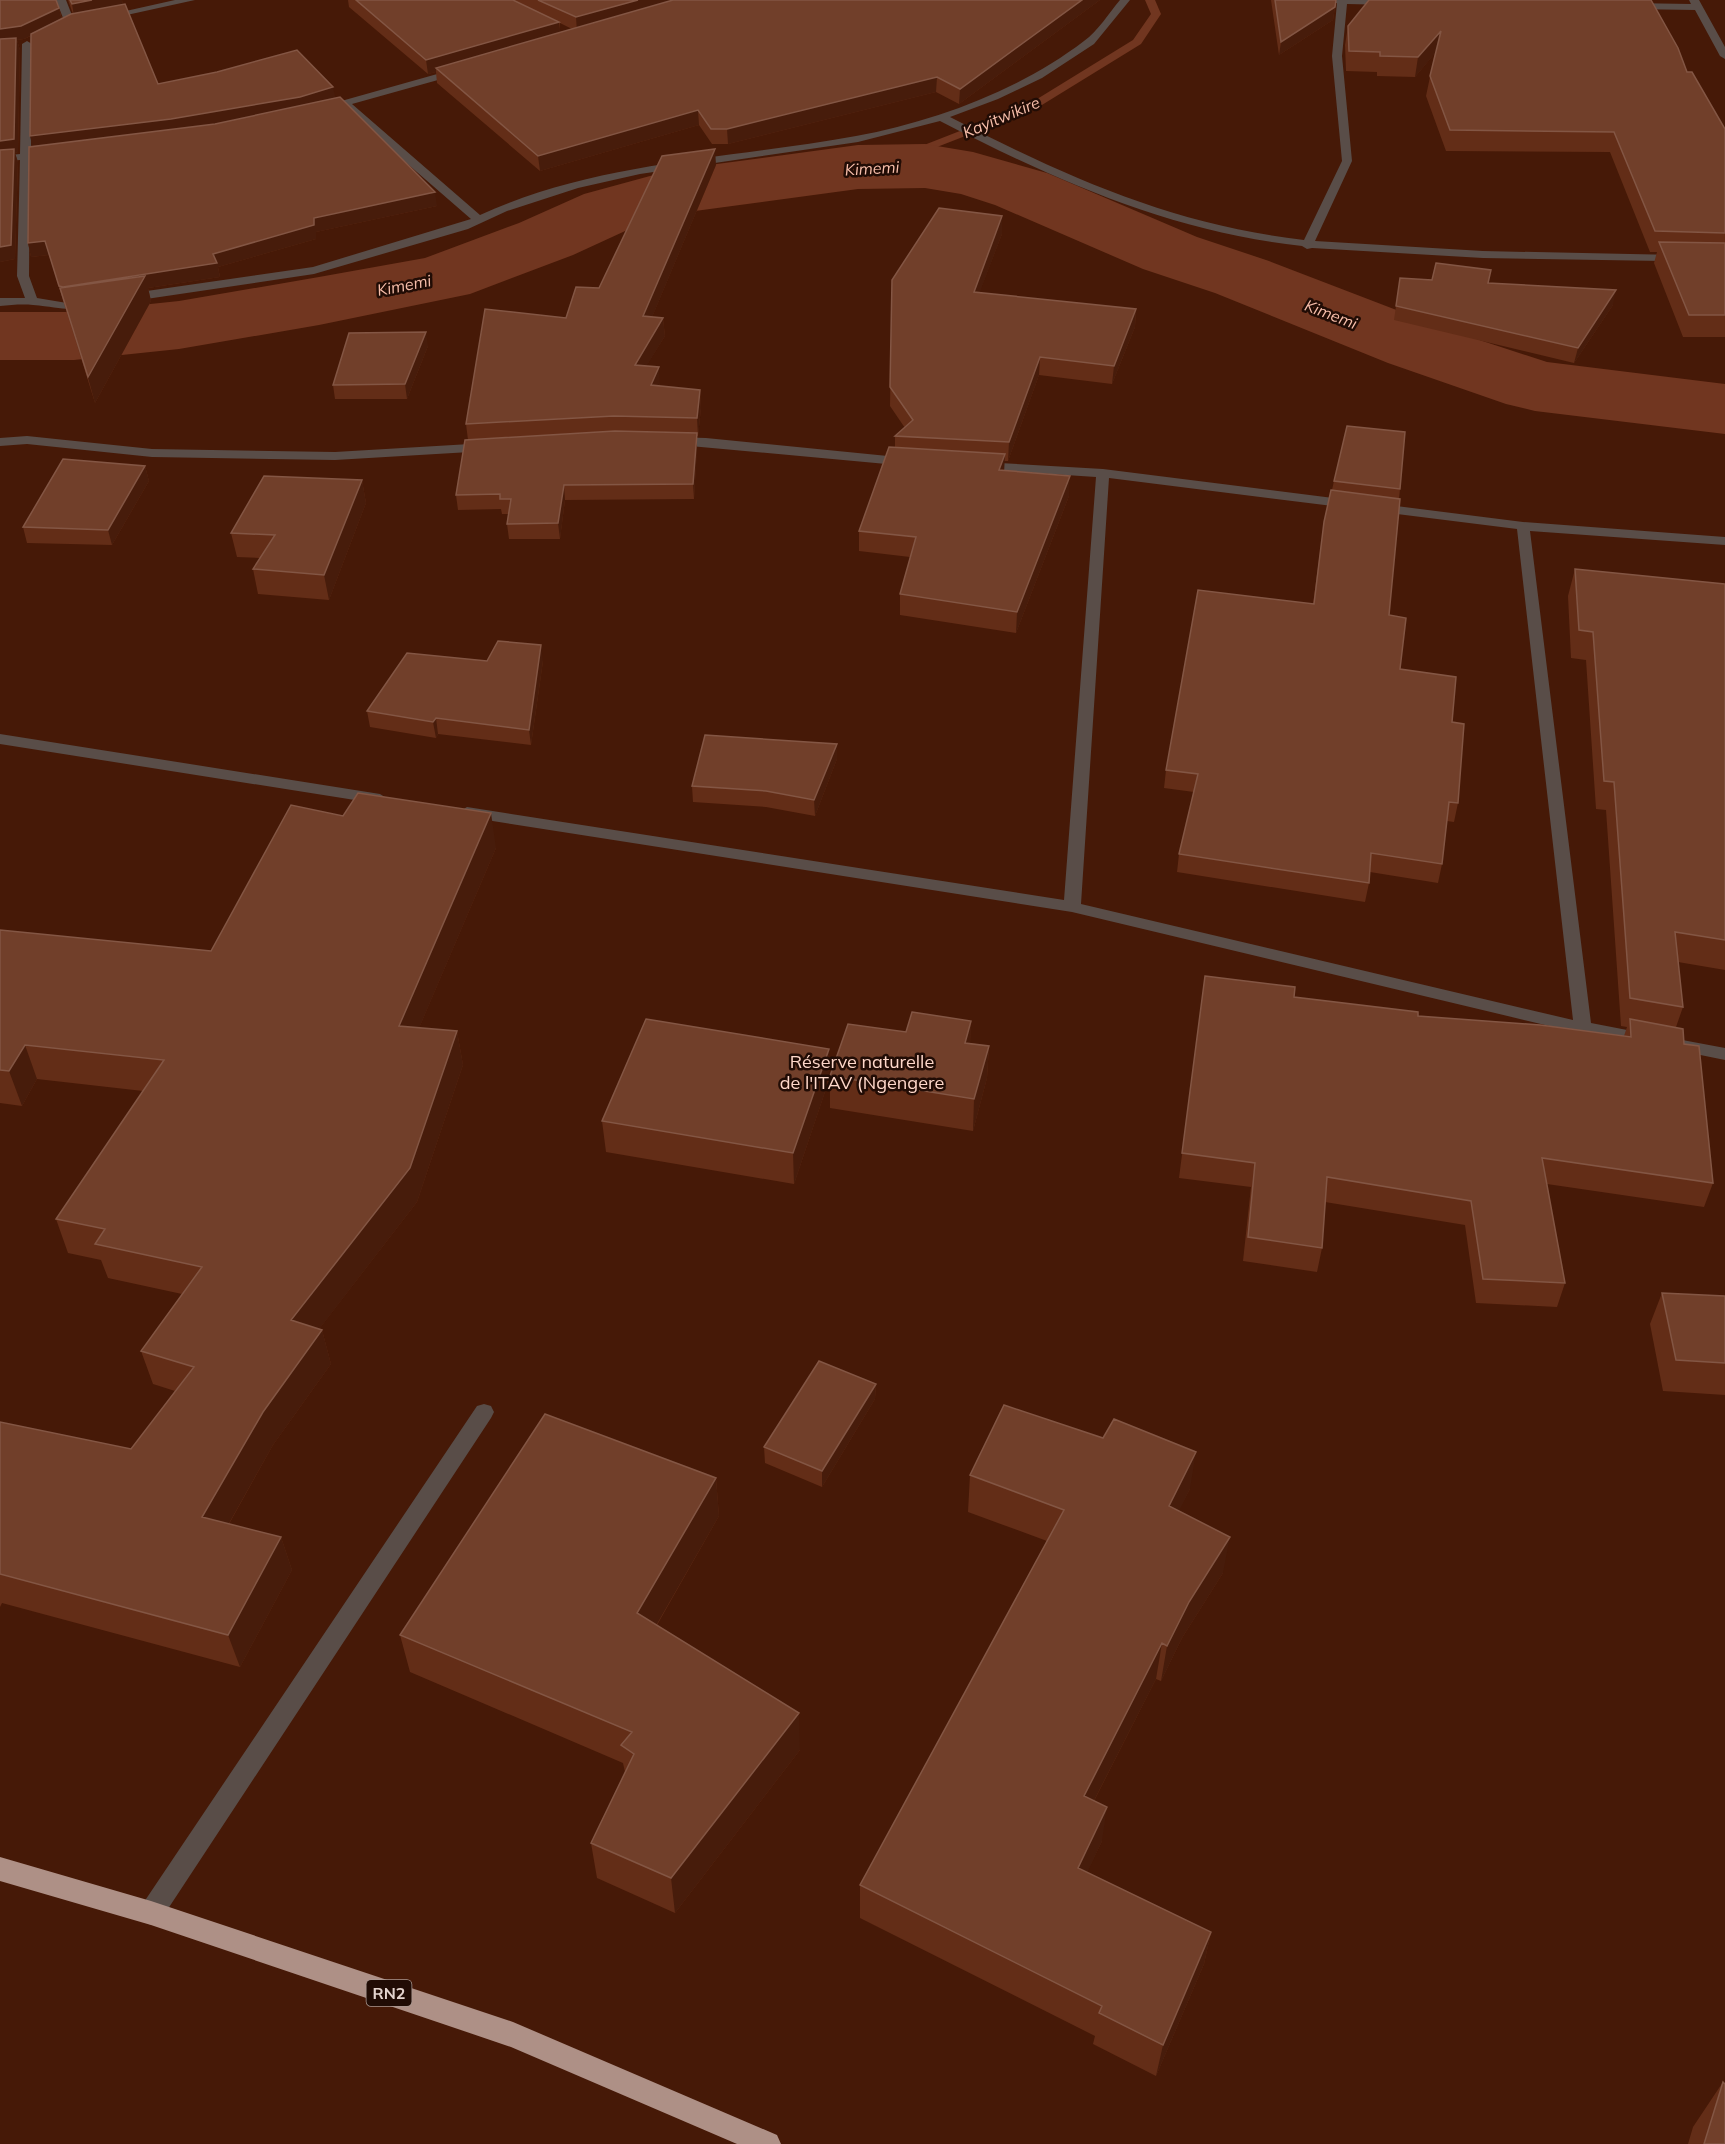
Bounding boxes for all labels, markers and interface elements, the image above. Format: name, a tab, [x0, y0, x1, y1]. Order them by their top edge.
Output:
water label: Kayitwikire	[959, 92, 1043, 142]
water label: Kimemi	[844, 157, 900, 179]
water label: Kimemi	[375, 270, 433, 300]
water label: Kimemi	[1302, 295, 1360, 333]
park label: Réserve naturelle de l'ITAV (Ngengere	[780, 1050, 944, 1094]
road number: RN2	[366, 1980, 412, 2006]

